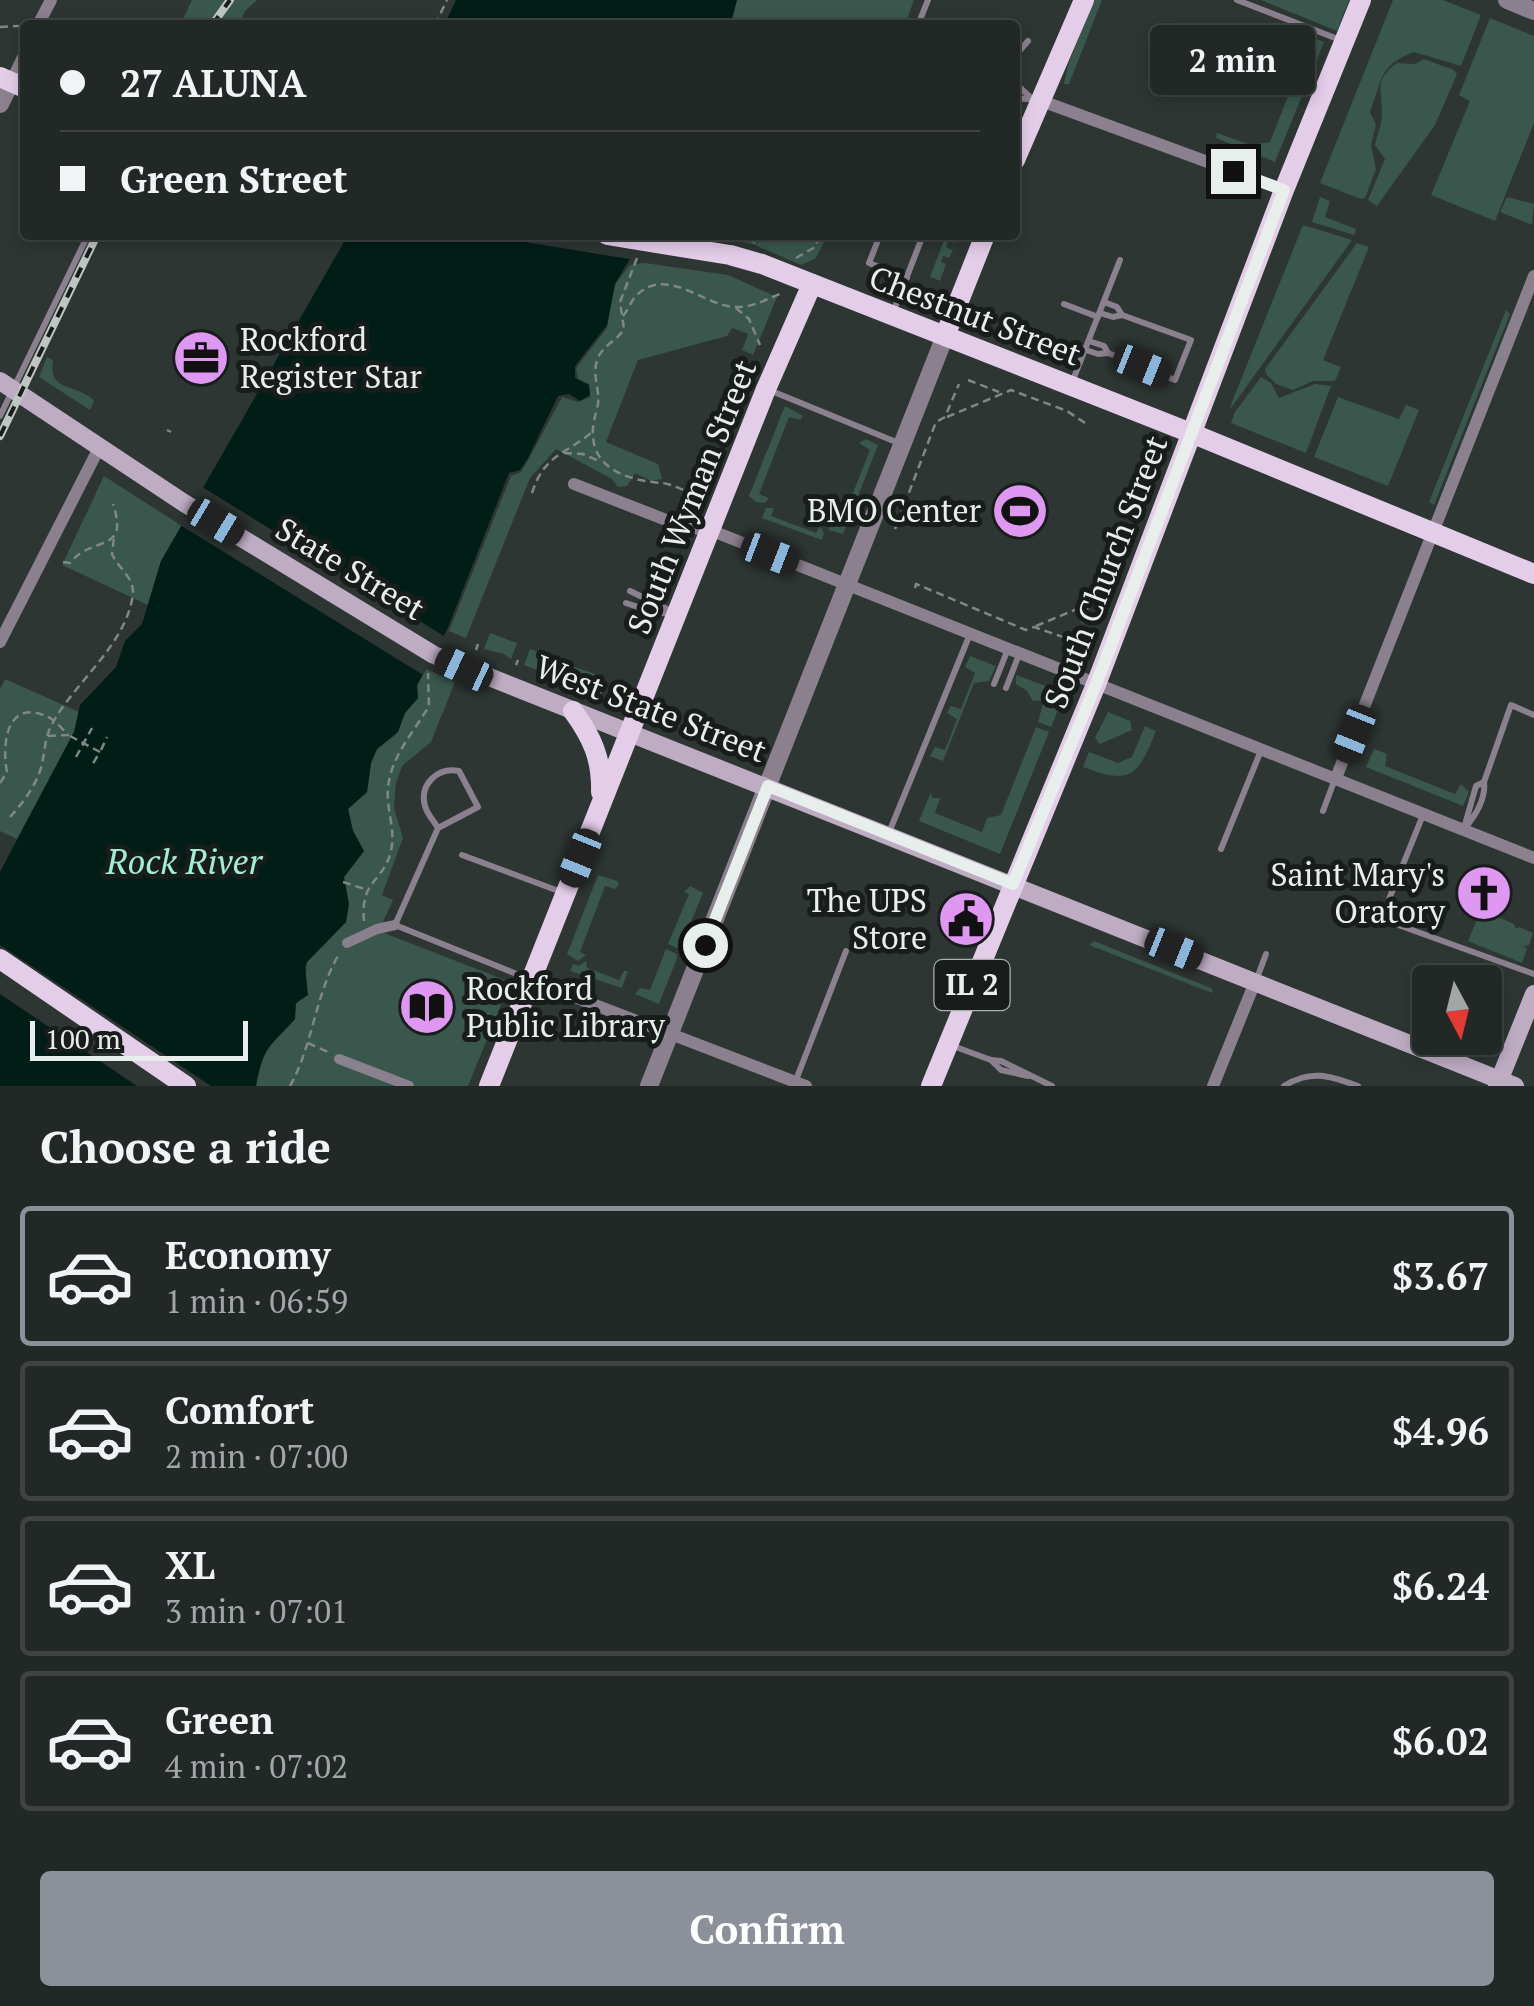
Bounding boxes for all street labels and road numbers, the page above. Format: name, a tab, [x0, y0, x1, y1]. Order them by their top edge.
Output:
street label: Chestnut Street	[863, 255, 1087, 375]
street label: South Wyman Street	[617, 353, 765, 640]
street label: South Church Street	[1034, 429, 1176, 714]
street label: State Street	[268, 507, 433, 629]
street label: West State Street	[530, 645, 773, 771]
road number: IL 2	[934, 960, 1010, 1010]

